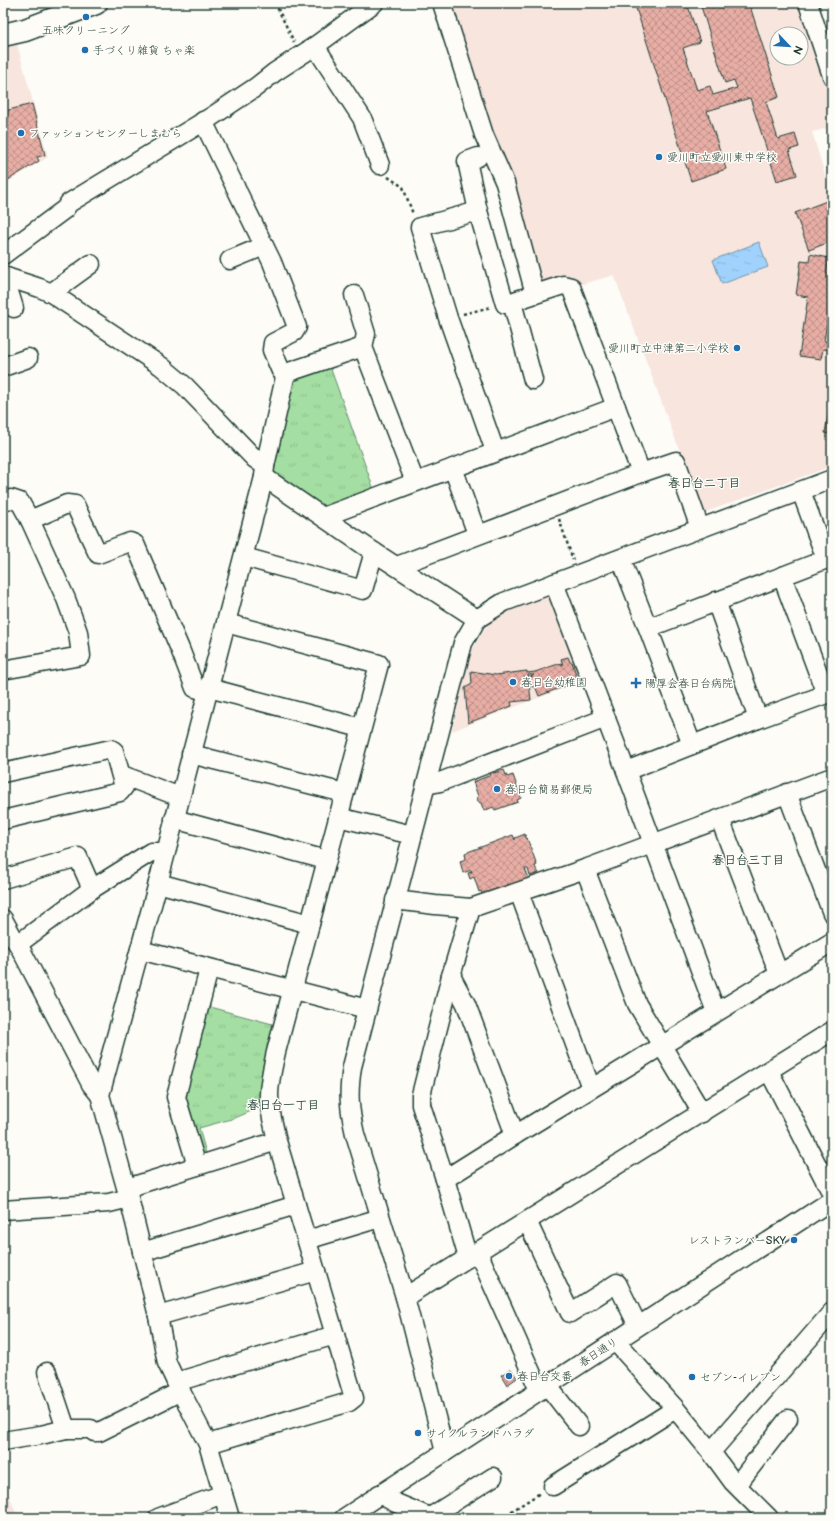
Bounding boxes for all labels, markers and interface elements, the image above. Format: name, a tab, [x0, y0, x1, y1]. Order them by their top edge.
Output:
marker: 五味クリーニング	[81, 12, 91, 22]
place label: 五味クリーニング	[42, 24, 130, 37]
north arrow	[769, 26, 809, 66]
place label: 手づくり雑貨 ちゃ楽	[93, 44, 195, 57]
text: N	[790, 44, 805, 57]
marker: 手づくり雑貨 ちゃ楽	[80, 45, 90, 55]
place label: ファッションセンターしまむら	[29, 127, 182, 140]
marker: ファッションセンターしまむら	[16, 128, 26, 138]
place label: 愛川町立愛川東中学校	[667, 151, 777, 164]
marker: 愛川町立愛川東中学校	[654, 152, 664, 162]
place label: 愛川町立中津第二小学校	[608, 342, 729, 355]
marker: 愛川町立中津第二小学校	[732, 343, 742, 353]
district label: 春日台二丁目	[668, 476, 740, 491]
place label: 春日台幼稚園	[521, 676, 587, 689]
marker: 春日台幼稚園	[508, 677, 518, 687]
marker: 陽厚会春日台病院	[630, 677, 642, 689]
place label: 陽厚会春日台病院	[645, 677, 733, 690]
place label: 春日台簡易郵便局	[505, 783, 593, 796]
marker: 春日台簡易郵便局	[492, 784, 502, 794]
district label: 春日台三丁目	[712, 853, 784, 868]
district label: 春日台一丁目	[247, 1098, 319, 1113]
place label: レストランバーSKY	[688, 1234, 787, 1247]
marker: レストランバーSKY	[789, 1235, 799, 1245]
street label: 春日通り	[576, 1335, 620, 1370]
place label: 春日台交番	[517, 1370, 572, 1383]
marker: 春日台交番	[504, 1371, 514, 1381]
place label: セブン-イレブン	[700, 1371, 781, 1384]
marker: セブン-イレブン	[687, 1372, 697, 1382]
place label: サイクルランドハラダ	[426, 1427, 534, 1440]
marker: サイクルランドハラダ	[413, 1428, 423, 1438]

